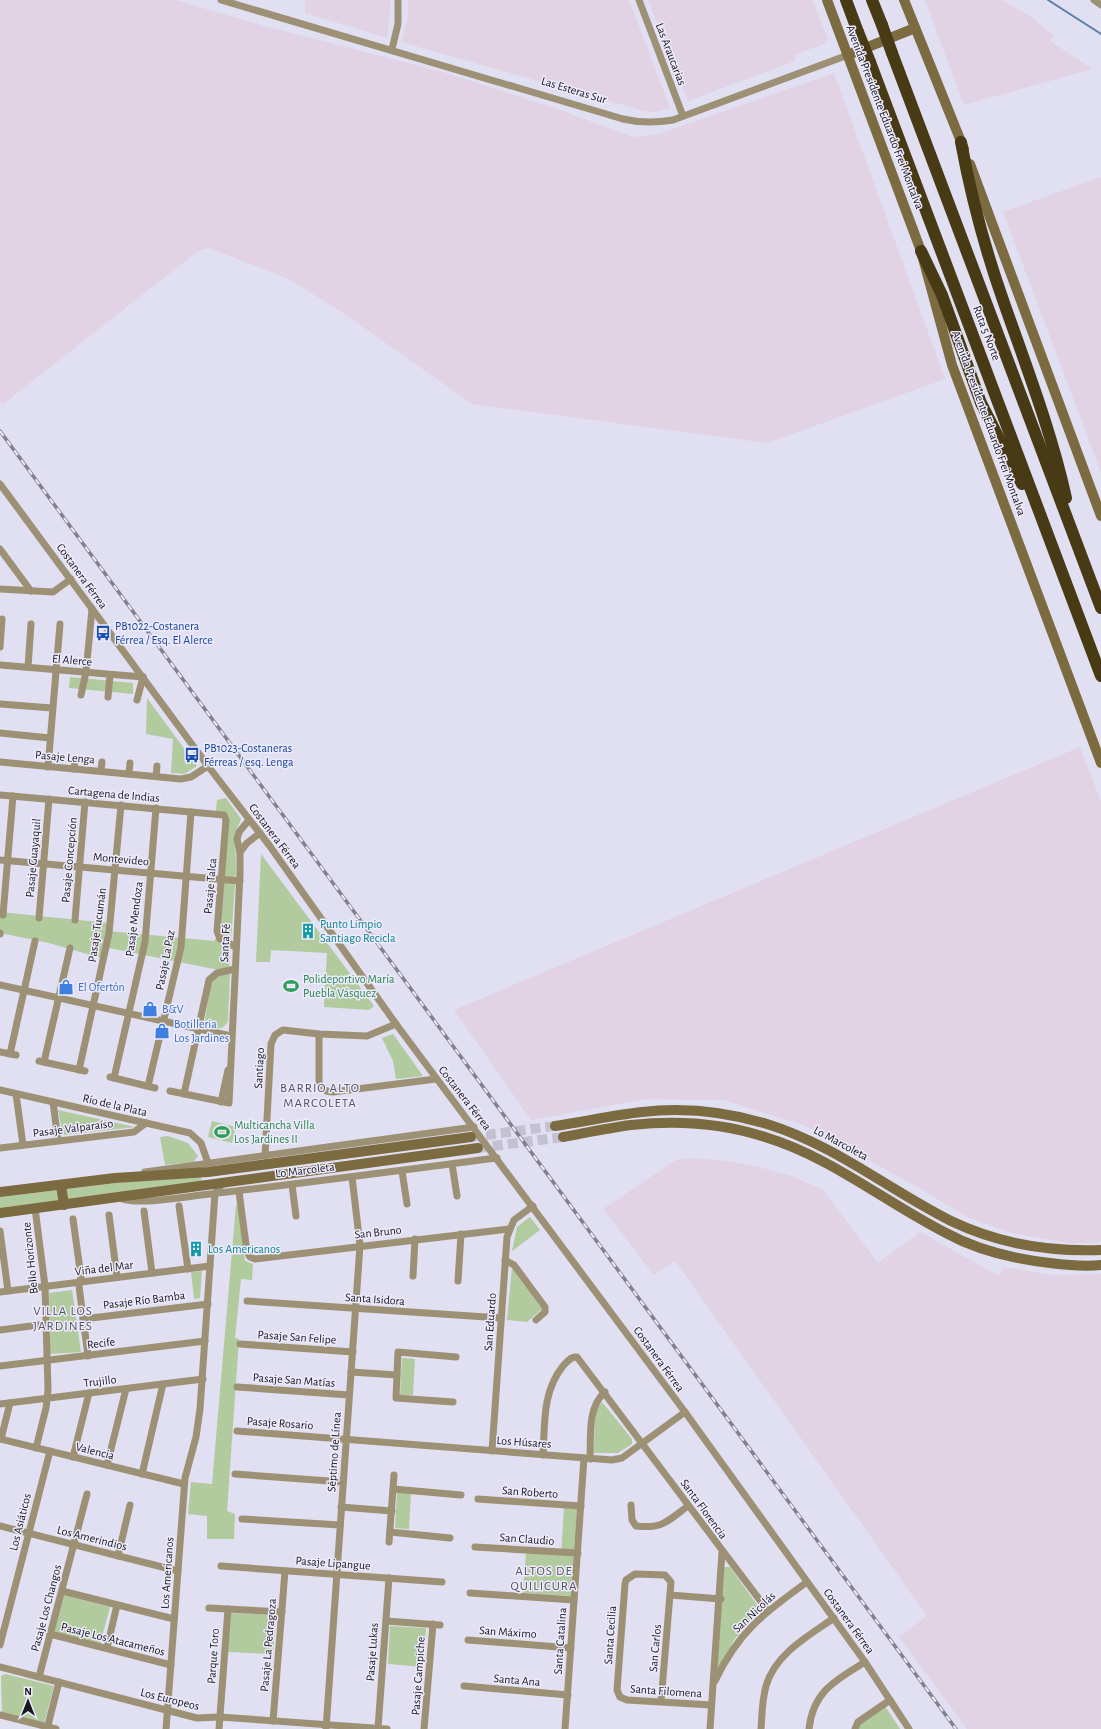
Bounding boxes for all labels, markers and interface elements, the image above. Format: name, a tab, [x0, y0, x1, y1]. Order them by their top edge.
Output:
street label: Las Araucarias	[654, 21, 688, 87]
street label: Avenida Presidente Eduardo Frei Montalva	[844, 23, 926, 211]
street label: Las Esteras Sur	[540, 74, 608, 106]
street label: Ruta 5 Norte	[971, 304, 1003, 362]
street label: Avenida Presidente Eduardo Frei Montalva	[950, 329, 1028, 518]
street label: Costanera Férrea	[54, 541, 110, 611]
place label: PB1022-Costanera Férrea / Esq. El Alerce	[115, 620, 213, 646]
bus stop icon: PB1022-Costanera Férrea / Esq. El Alerce	[94, 624, 112, 642]
street label: El Alerce	[51, 652, 93, 668]
place label: PB1023-Costaneras Férreas / esq. Lenga	[204, 742, 294, 768]
bus stop icon: PB1023-Costaneras Férreas / esq. Lenga	[183, 746, 201, 764]
street label: Pasaje Lenga	[35, 748, 96, 767]
street label: Cartagena de Indias	[68, 784, 160, 804]
street label: Costanera Férrea	[247, 801, 303, 871]
street label: Pasaje Concepción	[59, 817, 80, 903]
street label: Pasaje Guayaquil	[24, 818, 43, 898]
street label: Montevideo	[93, 851, 150, 867]
street label: Pasaje Talca	[202, 857, 219, 914]
street label: Pasaje Mendoza	[123, 880, 146, 957]
street label: Pasaje Tucumán	[86, 887, 109, 963]
place label: Punto Limpio Santiago Recicla	[320, 918, 396, 944]
building icon: Punto Limpio Santiago Recicla	[299, 922, 317, 940]
street label: Santa Fé	[218, 923, 232, 963]
street label: Pasaje La Paz	[153, 929, 178, 991]
place label: Polideportivo María Puebla Vásquez	[303, 973, 395, 999]
sports icon: Polideportivo María Puebla Vásquez	[282, 977, 300, 995]
shop icon: El Ofertón	[57, 978, 75, 996]
place label: El Ofertón	[78, 981, 125, 993]
shop icon: B&V	[141, 1000, 159, 1018]
place label: B&V	[162, 1003, 184, 1015]
place label: Botilleria Los Jardines	[174, 1018, 229, 1044]
shop icon: Botilleria Los Jardines	[153, 1022, 171, 1040]
street label: Santiago	[252, 1047, 266, 1089]
street label: Costanera Férrea	[436, 1064, 494, 1133]
district label: BARRIO ALTO MARCOLETA	[280, 1082, 360, 1110]
street label: Río de la Plata	[82, 1092, 149, 1118]
street label: Pasaje Valparaíso	[32, 1117, 114, 1140]
place label: Multicancha Villa Los Jardines II	[234, 1119, 315, 1145]
sports icon: Multicancha Villa Los Jardines II	[213, 1123, 231, 1141]
street label: Lo Marcoleta	[812, 1124, 871, 1163]
street label: Lo Marcoleta	[275, 1160, 336, 1180]
street label: Bello Horizonte	[20, 1222, 40, 1294]
street label: San Bruno	[354, 1224, 402, 1240]
building icon: Los Americanos	[187, 1240, 205, 1258]
place label: Los Americanos	[208, 1243, 280, 1255]
street label: Viña del Mar	[74, 1258, 134, 1278]
street label: Pasaje Río Bamba	[102, 1289, 186, 1312]
street label: Santa Isidora	[345, 1291, 406, 1307]
street label: San Eduardo	[482, 1292, 498, 1351]
district label: VILLA LOS JARDINES	[33, 1305, 93, 1333]
street label: Costanera Férrea	[631, 1324, 687, 1394]
street label: Pasaje San Felipe	[257, 1328, 337, 1347]
street label: Recife	[86, 1335, 116, 1351]
street label: Pasaje San Matías	[252, 1371, 336, 1390]
street label: Trujillo	[83, 1373, 117, 1390]
street label: Séptimo de Línea	[325, 1411, 343, 1492]
street label: Pasaje Rosario	[246, 1415, 314, 1432]
street label: Los Húsares	[496, 1434, 552, 1450]
street label: Valencia	[74, 1440, 116, 1462]
street label: Santa Florencia	[678, 1477, 730, 1542]
street label: San Roberto	[502, 1484, 559, 1500]
street label: Los Asiáticos	[7, 1492, 33, 1552]
street label: Los Amerindios	[56, 1524, 128, 1552]
street label: San Claudio	[499, 1531, 555, 1547]
street label: Los Americanos	[158, 1537, 176, 1609]
street label: Pasaje Lipangue	[295, 1554, 371, 1573]
street label: Pasaje Los Changos	[29, 1563, 64, 1653]
district label: ALTOS DE QUILICURA	[510, 1565, 578, 1593]
street label: Costanera Férrea	[821, 1586, 877, 1656]
street label: San Nicolás	[730, 1589, 778, 1635]
street label: Pasaje La Pedragoza	[258, 1597, 279, 1692]
street label: Santa Cecilia	[602, 1605, 618, 1665]
street label: Santa Catalina	[552, 1607, 568, 1675]
street label: Pasaje Los Atacameños	[59, 1620, 166, 1659]
street label: Pasaje Lukas	[364, 1622, 381, 1682]
street label: San Máximo	[479, 1624, 537, 1640]
street label: San Carlos	[647, 1624, 663, 1672]
street label: Parque Toro	[205, 1628, 221, 1684]
street label: Pasaje Campiche	[409, 1636, 428, 1716]
street label: Santa Ana	[493, 1672, 541, 1688]
north arrow	[8, 1681, 48, 1721]
street label: Santa Filomena	[630, 1682, 703, 1700]
text: N	[24, 1686, 32, 1697]
street label: Los Europeos	[139, 1686, 201, 1712]

